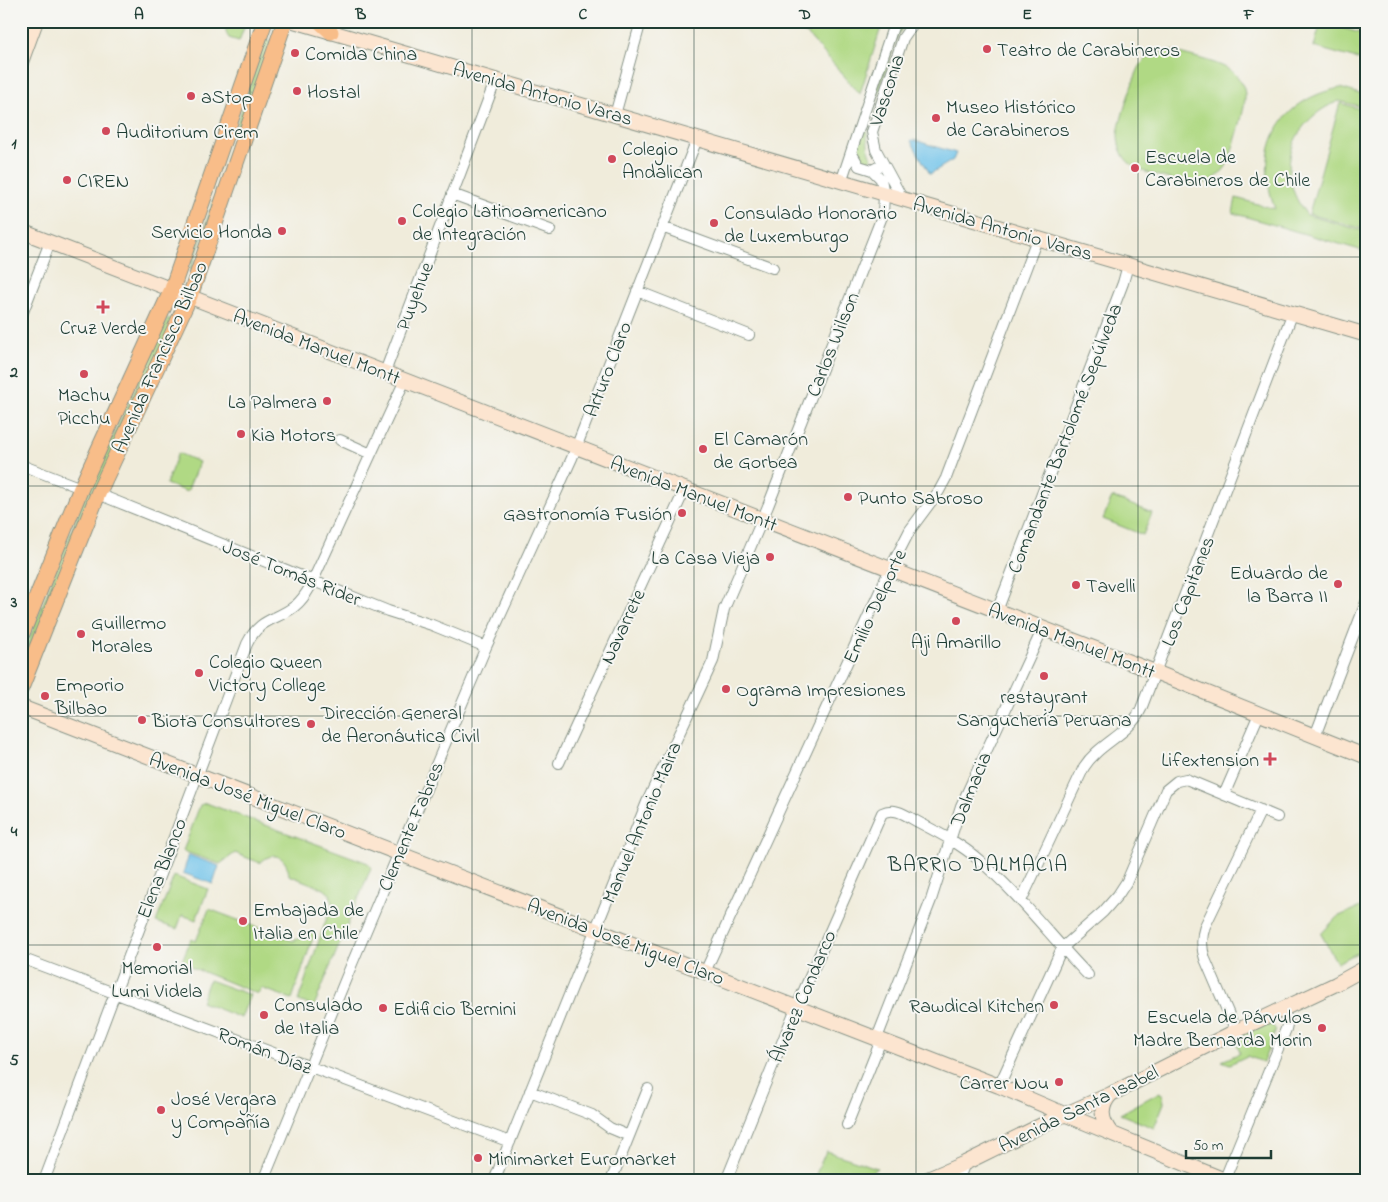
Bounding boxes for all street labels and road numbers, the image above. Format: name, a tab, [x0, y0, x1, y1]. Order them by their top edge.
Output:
street label: Vasconia	[863, 51, 914, 131]
street label: Avenida Antonio Varas	[449, 56, 636, 135]
street label: Avenida Antonio Varas	[909, 191, 1096, 270]
street label: Avenida Francisco Bilbao	[106, 257, 217, 459]
street label: Puyehue	[390, 258, 443, 336]
street label: Carlos Wilson	[800, 288, 869, 402]
street label: Comandante Bartolomé Sepúlveda	[1001, 300, 1131, 578]
street label: Avenida Manuel Montt	[228, 303, 404, 394]
street label: Arturo Claro	[578, 318, 641, 422]
street label: Avenida Manuel Montt	[605, 450, 781, 541]
street label: José Tomás Rider	[217, 533, 365, 616]
street label: Los Capitanes	[1155, 533, 1224, 651]
street label: Emilio Delporte	[837, 545, 916, 669]
street label: Navarrete	[594, 585, 654, 669]
street label: Avenida Manuel Montt	[983, 597, 1159, 688]
street label: Manuel Antonio Maira	[596, 738, 690, 908]
street label: Avenida José Miguel Claro	[144, 746, 350, 849]
street label: Dalmacia	[944, 748, 1000, 833]
street label: Clemente Fabres	[372, 758, 453, 896]
street label: Elena Blanco	[131, 814, 196, 923]
street label: Avenida José Miguel Claro	[522, 892, 728, 995]
street label: Álvarez Condarco	[763, 926, 845, 1068]
street label: Román Díaz	[212, 1021, 316, 1084]
street label: Avenida Santa Isabel	[994, 1059, 1164, 1162]

